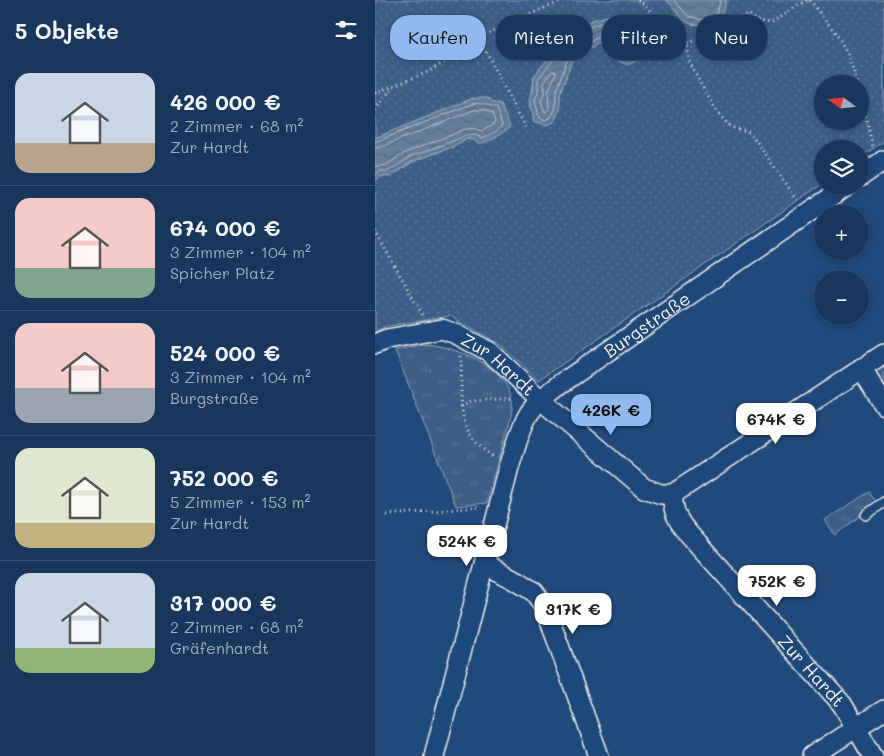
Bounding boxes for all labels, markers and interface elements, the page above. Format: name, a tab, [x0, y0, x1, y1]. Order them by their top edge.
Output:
chip: Kaufen	[390, 15, 486, 60]
chip: Mieten	[496, 15, 592, 60]
chip: Filter	[602, 15, 686, 60]
chip: Neu	[696, 15, 767, 60]
icon: filters	[332, 16, 360, 44]
text: 5 Objekte	[15, 17, 119, 44]
north arrow	[814, 75, 869, 130]
map controls	[814, 75, 869, 325]
text: 426 000 €	[170, 88, 280, 115]
icon: home	[55, 93, 115, 153]
text: 2 Zimmer · 68 m²	[170, 115, 304, 136]
text: Zur Hardt	[170, 136, 249, 157]
button: layers	[814, 140, 869, 195]
button: +	[814, 205, 869, 260]
text: 674 000 €	[170, 214, 280, 241]
icon: home	[55, 218, 115, 278]
text: 3 Zimmer · 104 m²	[170, 241, 311, 262]
text: Spicher Platz	[170, 262, 275, 283]
button: −	[814, 270, 869, 325]
street label: Burgstraße	[599, 286, 695, 363]
street label: Zur Hardt	[457, 327, 541, 401]
text: 524 000 €	[170, 339, 280, 366]
icon: home	[55, 343, 115, 403]
text: 3 Zimmer · 104 m²	[170, 366, 311, 387]
text: Burgstraße	[170, 387, 259, 408]
pin: 426K €	[570, 394, 652, 436]
text: 426K €	[582, 399, 640, 420]
pin: 674K €	[735, 402, 817, 445]
text: 674K €	[747, 408, 805, 429]
text: 752 000 €	[170, 464, 278, 491]
icon: home	[55, 468, 115, 528]
text: 5 Zimmer · 153 m²	[170, 491, 311, 512]
text: Zur Hardt	[170, 512, 249, 533]
pin: 524K €	[426, 524, 508, 567]
text: 524K €	[438, 530, 496, 551]
pin: 752K €	[736, 564, 818, 607]
text: 752K €	[749, 570, 805, 591]
text: 317 000 €	[170, 589, 276, 616]
pin: 317K €	[532, 592, 614, 635]
icon: home	[55, 593, 115, 653]
text: 317K €	[546, 598, 600, 619]
text: 2 Zimmer · 68 m²	[170, 616, 304, 637]
street label: Zur Hardt	[773, 629, 851, 712]
text: Gräfenhardt	[170, 637, 269, 658]

